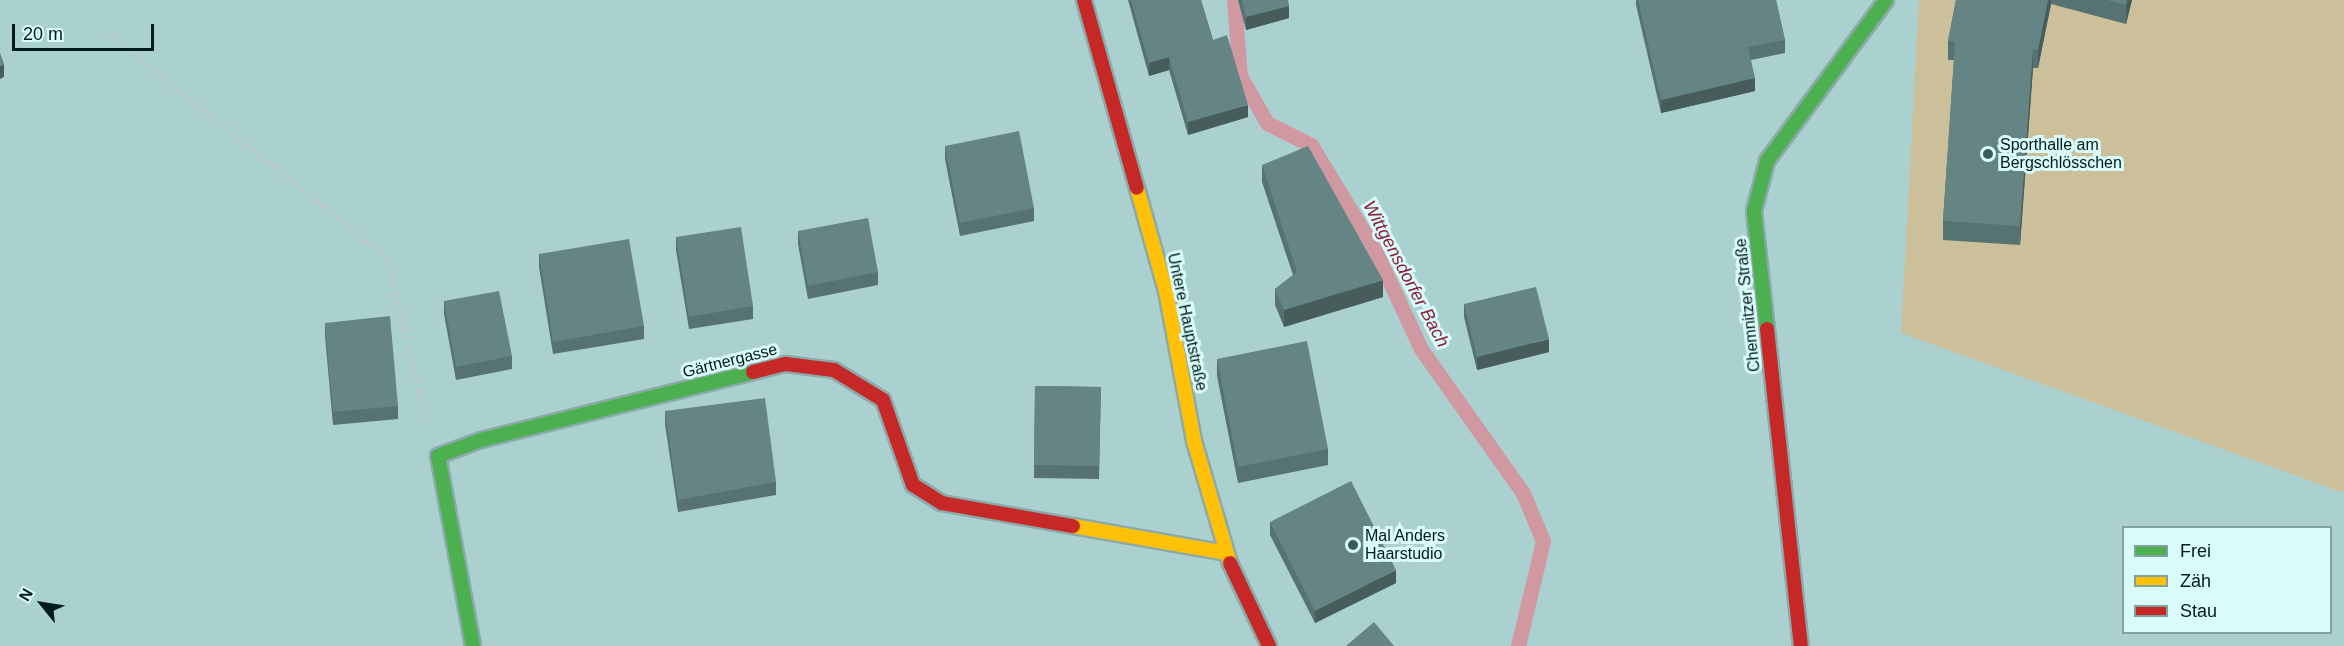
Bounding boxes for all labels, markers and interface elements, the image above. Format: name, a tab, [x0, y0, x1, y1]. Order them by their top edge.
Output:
scale bar	[15, 12, 158, 50]
text: 20 m	[23, 24, 63, 44]
place label: Sporthalle am Bergschlösschen	[2000, 135, 2122, 173]
marker: Sporthalle am Bergschlösschen	[1981, 147, 1995, 161]
water label: Wittgensdorfer Bach	[1358, 197, 1454, 351]
street label: Chemnitzer Straße	[1731, 237, 1765, 373]
street label: Untere Hauptstraße	[1163, 251, 1211, 393]
street label: Gärtnergasse	[681, 340, 779, 382]
place label: Mal Anders Haarstudio	[1365, 526, 1446, 564]
legend	[2122, 526, 2332, 634]
marker: Mal Anders Haarstudio	[1346, 538, 1360, 552]
text: Frei	[2180, 541, 2211, 561]
text: Zäh	[2180, 571, 2211, 591]
north arrow	[12, 574, 72, 634]
text: N	[16, 585, 36, 604]
text: Stau	[2180, 601, 2217, 621]

